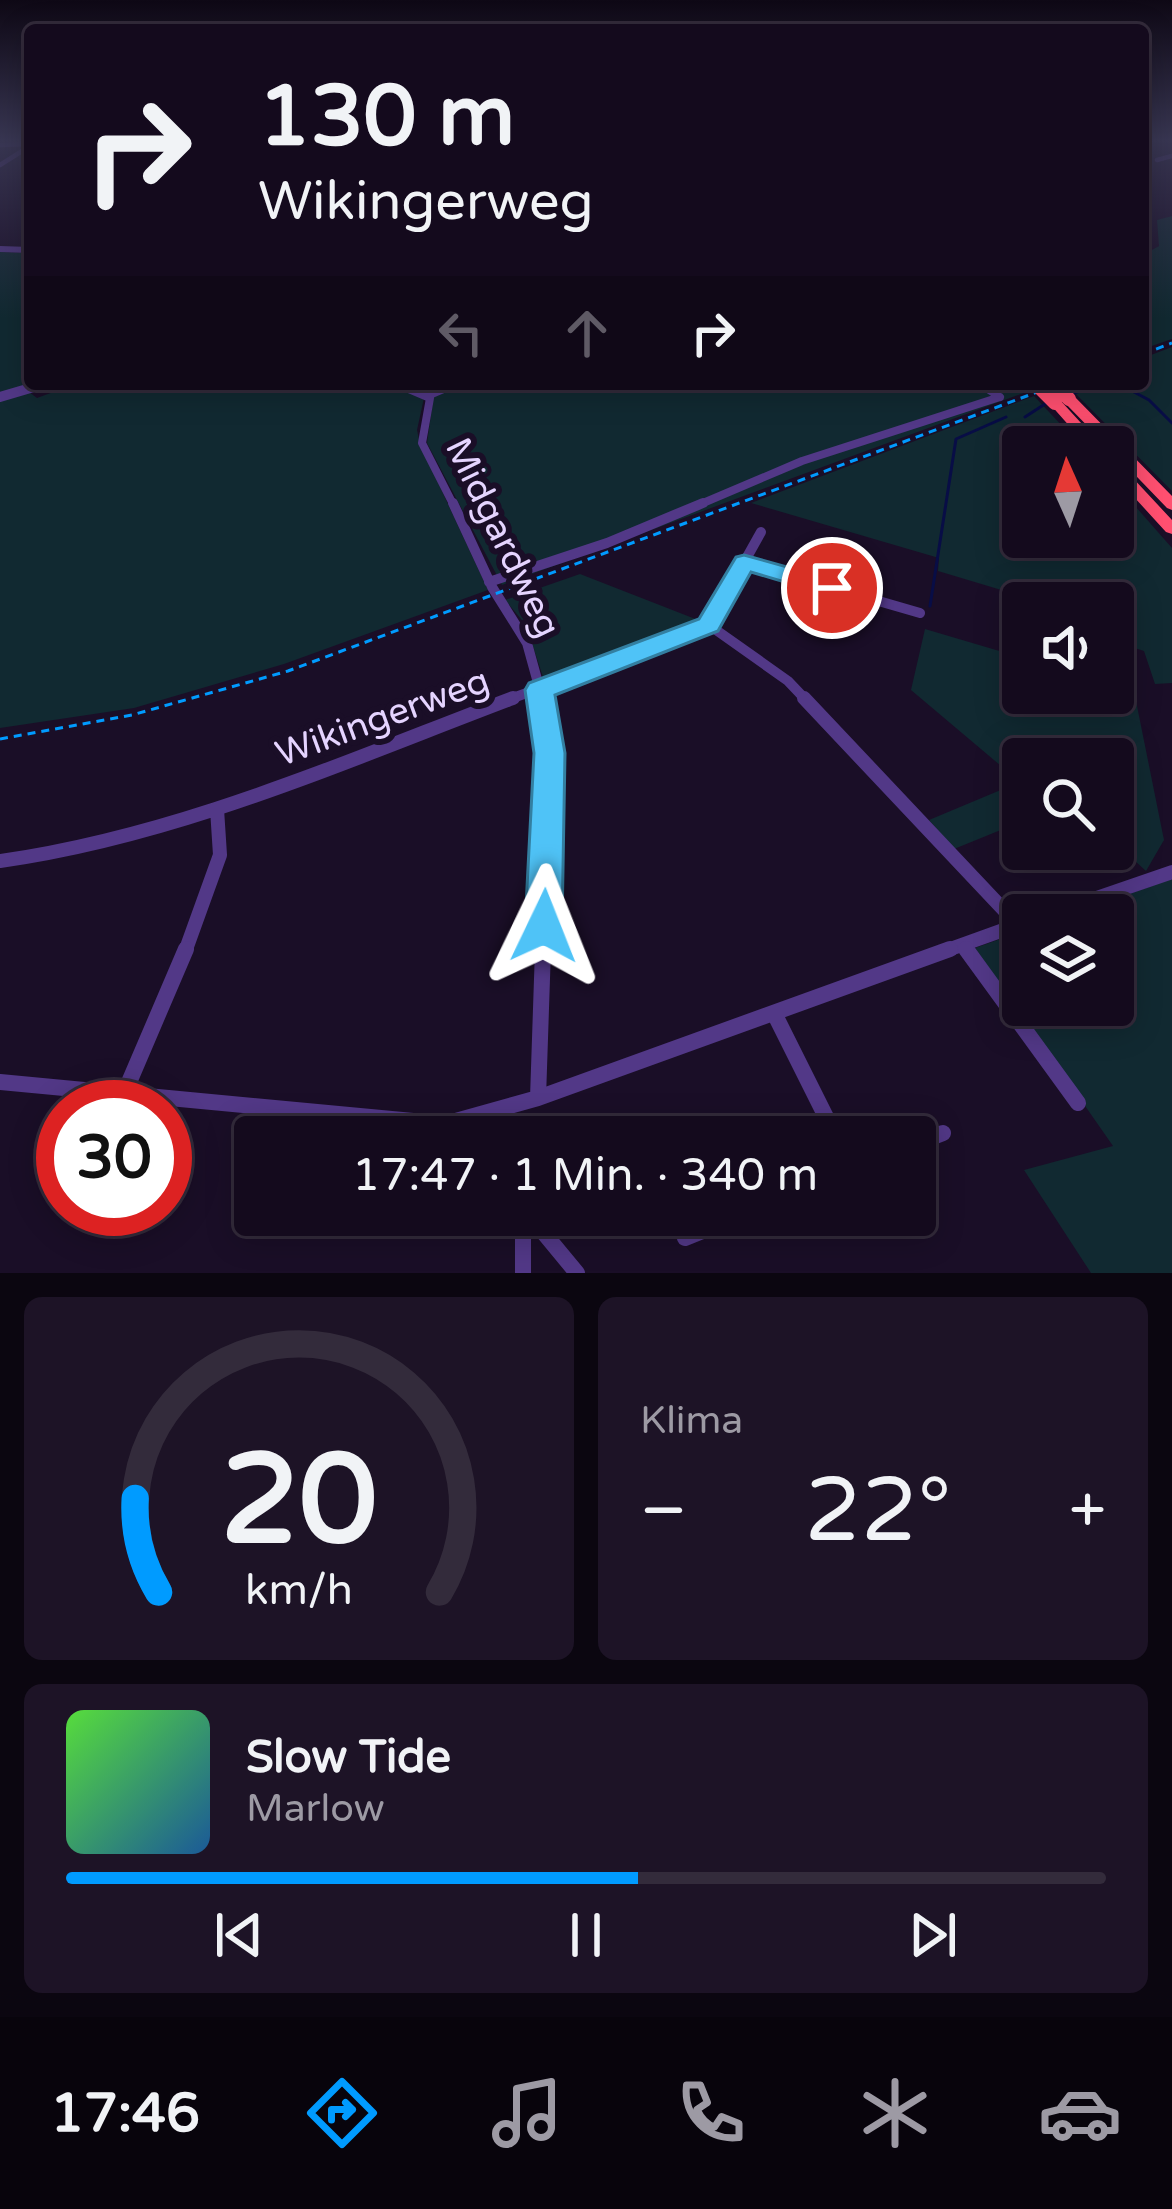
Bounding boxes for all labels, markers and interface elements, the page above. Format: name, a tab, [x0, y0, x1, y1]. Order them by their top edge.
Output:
text: 130 m	[258, 67, 515, 168]
icon: right	[60, 72, 216, 228]
text: Wikingerweg	[258, 169, 594, 234]
icon: left	[428, 300, 494, 366]
icon: ahead	[554, 300, 620, 366]
icon: right	[680, 300, 746, 366]
north arrow	[1002, 426, 1134, 558]
map controls	[1002, 426, 1134, 1026]
street label: Midgardweg	[436, 431, 569, 644]
pin	[781, 537, 883, 639]
icon: arrive	[799, 555, 865, 621]
button: sound	[1002, 582, 1134, 714]
street label: Wikingerweg	[270, 659, 495, 776]
button: search	[1002, 738, 1134, 870]
position arrow	[481, 863, 607, 989]
button: layers	[1002, 894, 1134, 1026]
speed limit sign: 30	[36, 1080, 192, 1236]
text: 17:47 · 1 Min. · 340 m	[352, 1149, 818, 1203]
text: Klima	[640, 1397, 743, 1444]
text: 20	[221, 1426, 377, 1577]
text: 22°	[804, 1457, 951, 1566]
text: −	[640, 1471, 687, 1551]
text: +	[1069, 1471, 1106, 1551]
text: km/h	[245, 1564, 353, 1615]
text: Slow Tide	[246, 1731, 451, 1785]
text: Marlow	[246, 1785, 385, 1832]
icon: previous	[206, 1902, 272, 1968]
icon: pause	[553, 1902, 619, 1968]
icon: next	[900, 1902, 966, 1968]
icon: directions	[300, 2071, 384, 2155]
icon: music	[485, 2071, 569, 2155]
icon: phone	[669, 2071, 753, 2155]
icon: climate	[853, 2071, 937, 2155]
icon: car	[1038, 2071, 1122, 2155]
text: 17:46	[50, 2081, 200, 2146]

